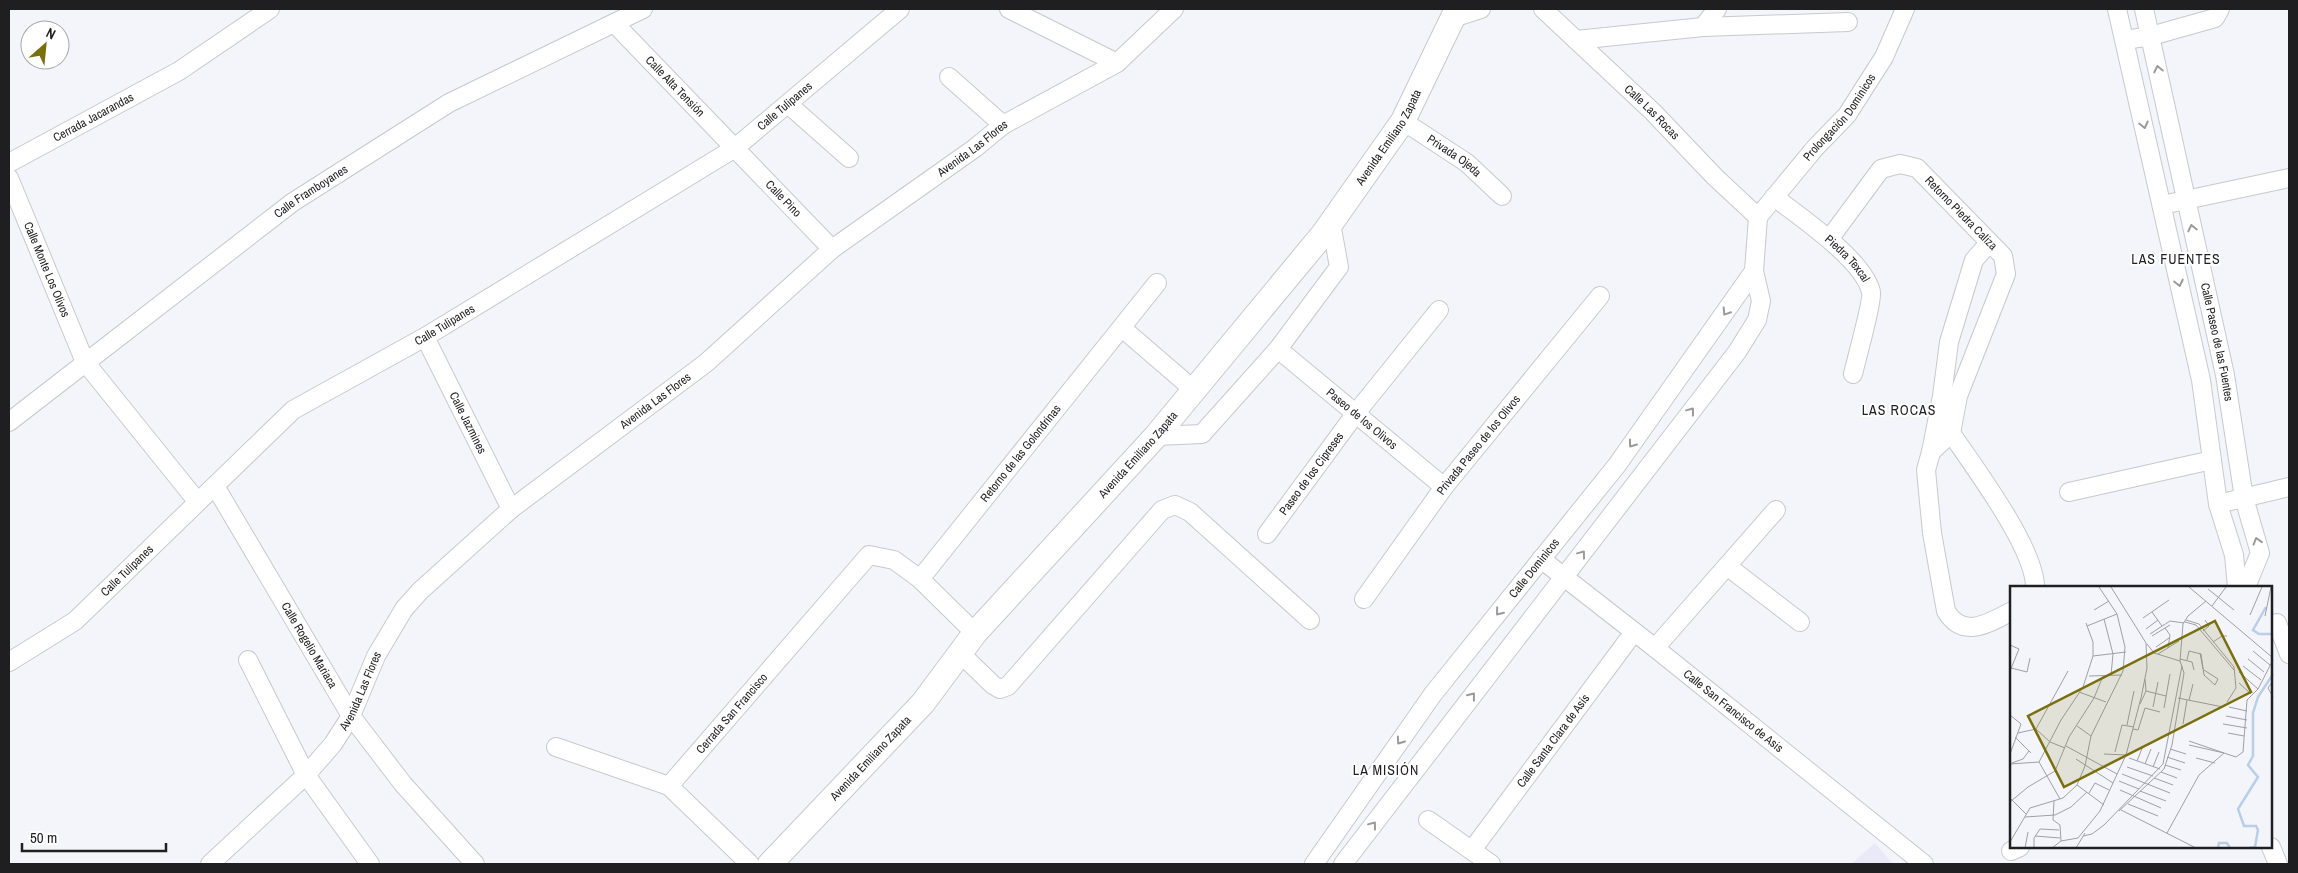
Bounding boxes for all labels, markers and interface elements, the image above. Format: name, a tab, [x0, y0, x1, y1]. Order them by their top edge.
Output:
north arrow	[20, 20, 70, 70]
text: N	[43, 24, 59, 43]
street label: Calle Alta Tensión	[642, 52, 708, 120]
one-way arrow	[2154, 65, 2164, 74]
street label: Prolongación Dominicos	[1800, 71, 1879, 164]
street label: Calle Tulipanes	[754, 78, 816, 134]
street label: Calle Las Rocas	[1621, 81, 1683, 143]
street label: Avenida Emiliano Zapata	[1352, 86, 1425, 189]
street label: Cerrada Jacarandas	[50, 89, 137, 146]
street label: Avenida Las Flores	[933, 116, 1010, 181]
one-way arrow	[2138, 120, 2149, 129]
street label: Privada Ojeda	[1424, 131, 1485, 181]
street label: Calle Framboyanes	[271, 161, 351, 222]
street label: Retorno Piedra Caliza	[1921, 173, 2001, 254]
street label: Calle Pino	[762, 177, 805, 221]
street label: Calle Monte Los Olivos	[20, 219, 74, 320]
one-way arrow	[2188, 224, 2198, 233]
street label: Piedra Texcal	[1821, 231, 1874, 285]
district label: LAS FUENTES	[2131, 250, 2221, 268]
one-way arrow	[2173, 279, 2183, 288]
street label: Calle Paseo de las Fuentes	[2197, 281, 2237, 402]
street label: Calle Tulipanes	[412, 301, 478, 349]
one-way arrow	[1723, 306, 1733, 315]
street label: Avenida Las Flores	[616, 369, 694, 433]
street label: Paseo de los Olivos	[1323, 385, 1401, 453]
street label: Calle Jazmines	[446, 389, 490, 457]
street label: Privada Paseo de los Olivos	[1433, 392, 1524, 498]
street label: Retorno de las Golondrinas	[977, 401, 1065, 505]
district label: LAS ROCAS	[1862, 401, 1936, 419]
one-way arrow	[1685, 407, 1694, 417]
street label: Avenida Emiliano Zapata	[1094, 408, 1181, 502]
street label: Paseo de los Cipreses	[1276, 429, 1347, 518]
one-way arrow	[1629, 438, 1638, 448]
street label: Calle Dominicos	[1505, 535, 1563, 601]
one-way arrow	[2252, 538, 2262, 546]
street label: Calle Tulipanes	[97, 541, 157, 600]
one-way arrow	[1576, 551, 1584, 560]
inset map	[2010, 586, 2273, 848]
street label: Calle Rogelio Mariaca	[277, 599, 341, 692]
one-way arrow	[1495, 607, 1504, 616]
street label: Avenida Las Flores	[335, 648, 385, 734]
street label: Calle San Francisco de Asis	[1680, 666, 1787, 756]
street label: Cerrada San Francisco	[692, 670, 771, 757]
street label: Calle Santa Clara de Asís	[1513, 691, 1593, 791]
one-way arrow	[1466, 693, 1474, 702]
street label: Avenida Emiliano Zapata	[826, 712, 915, 805]
one-way arrow	[1397, 736, 1406, 745]
district label: LA MISIÓN	[1353, 761, 1419, 779]
scale bar	[22, 820, 166, 852]
one-way arrow	[1367, 822, 1375, 831]
text: 50 m	[30, 827, 57, 848]

